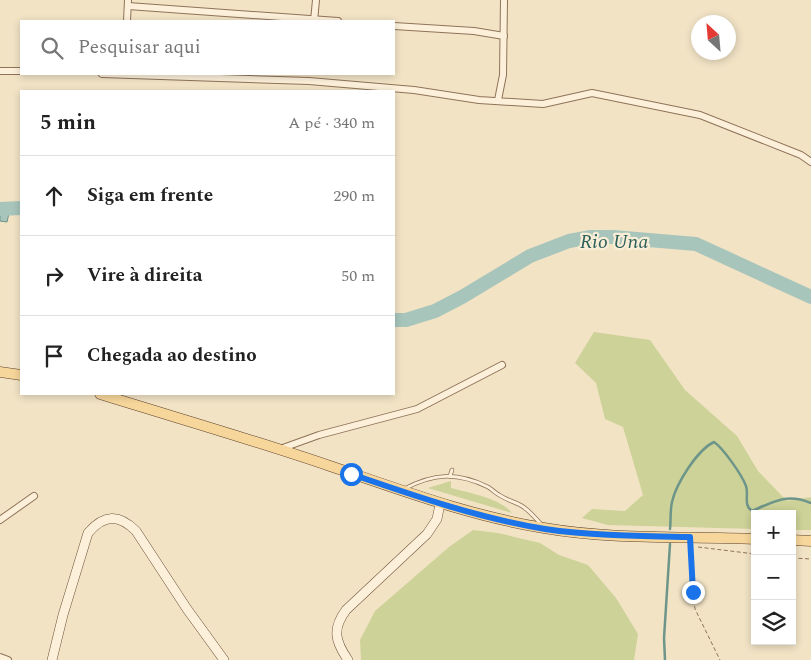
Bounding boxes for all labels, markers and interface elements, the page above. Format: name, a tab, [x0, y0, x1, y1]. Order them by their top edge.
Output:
north arrow	[691, 15, 736, 60]
search box	[20, 20, 395, 75]
text: Pesquisar aqui	[78, 33, 201, 62]
icon: search	[38, 34, 66, 62]
text: 5 min	[40, 107, 96, 139]
text: A pé · 340 m	[288, 111, 375, 135]
text: Siga em frente	[87, 181, 213, 210]
icon: ahead	[40, 182, 68, 210]
text: 290 m	[333, 184, 375, 208]
water label: Rio Una	[580, 227, 648, 257]
text: Vire à direita	[87, 261, 203, 290]
icon: right	[40, 262, 68, 290]
text: 50 m	[341, 264, 375, 288]
text: Chegada ao destino	[87, 341, 257, 370]
icon: arrive	[40, 342, 68, 370]
route start	[340, 463, 363, 486]
map controls	[751, 510, 796, 645]
button: +	[751, 510, 796, 555]
button: −	[751, 555, 796, 600]
route end	[682, 581, 705, 604]
button: layers	[751, 600, 796, 645]

